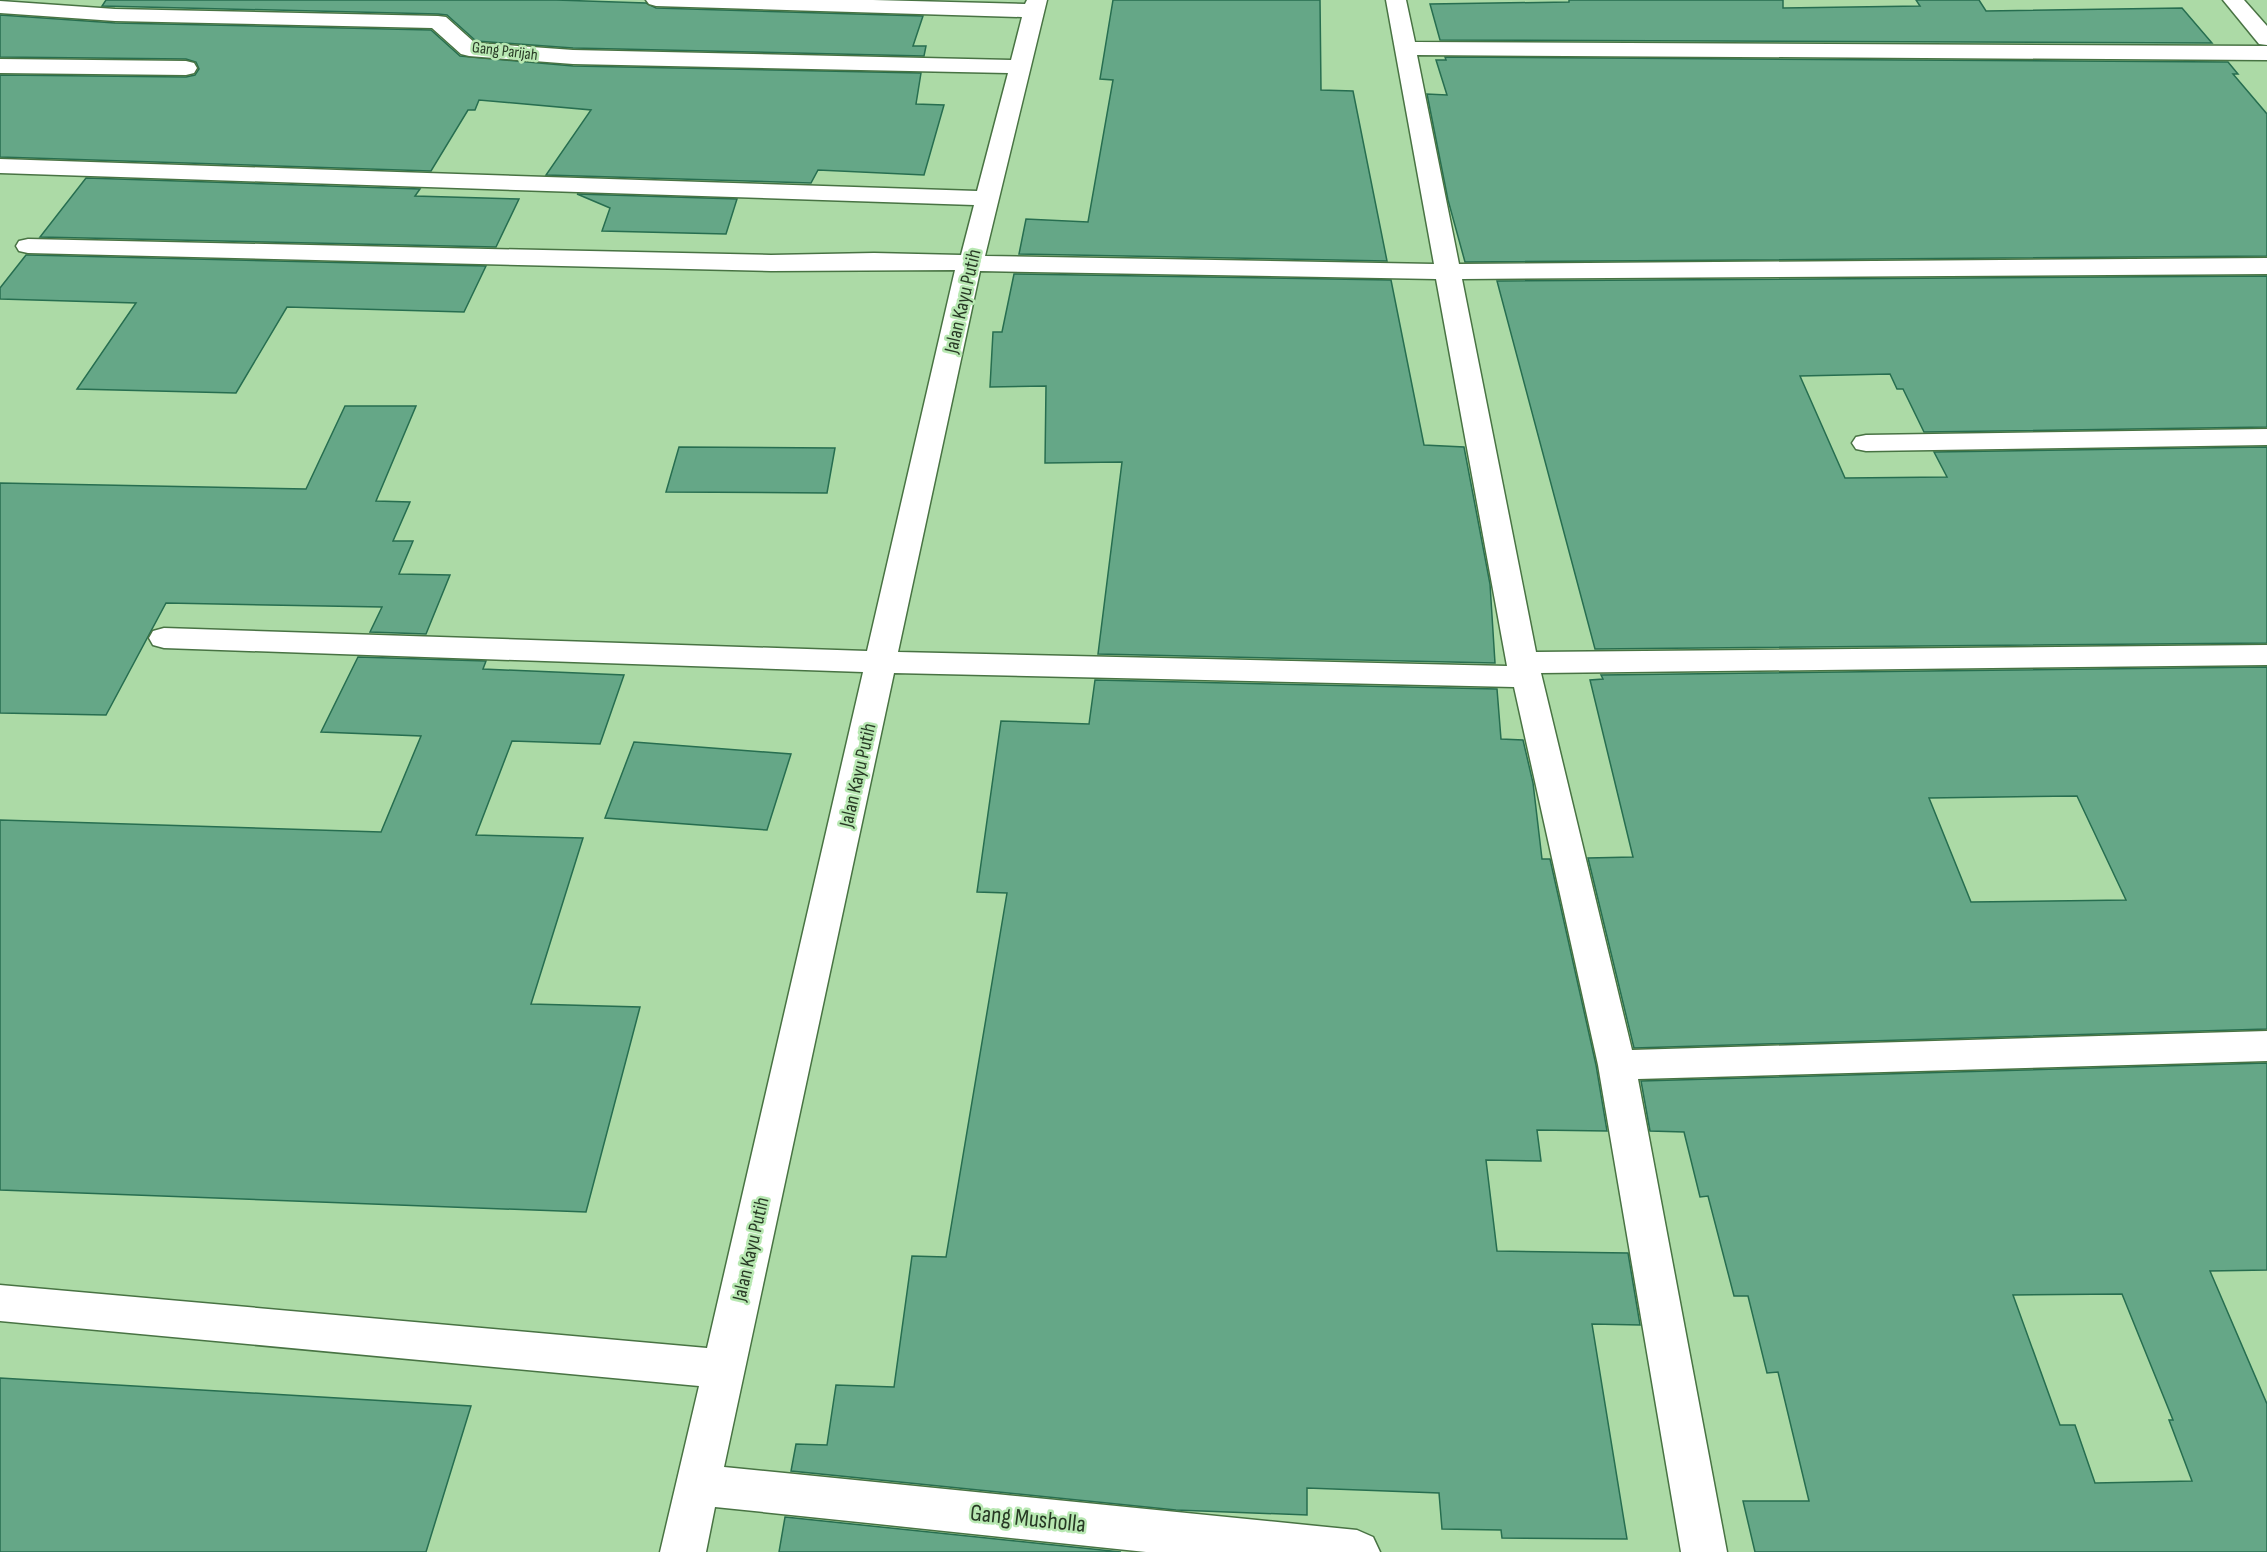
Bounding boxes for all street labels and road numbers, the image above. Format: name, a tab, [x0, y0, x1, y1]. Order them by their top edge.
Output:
street label: Gang Parijah	[471, 38, 539, 65]
street label: Jalan Kayu Putih	[939, 247, 987, 356]
street label: Jalan Kayu Putih	[834, 721, 882, 830]
street label: Jalan Kayu Putih	[727, 1195, 775, 1304]
street label: Gang Musholla	[969, 1498, 1087, 1539]

